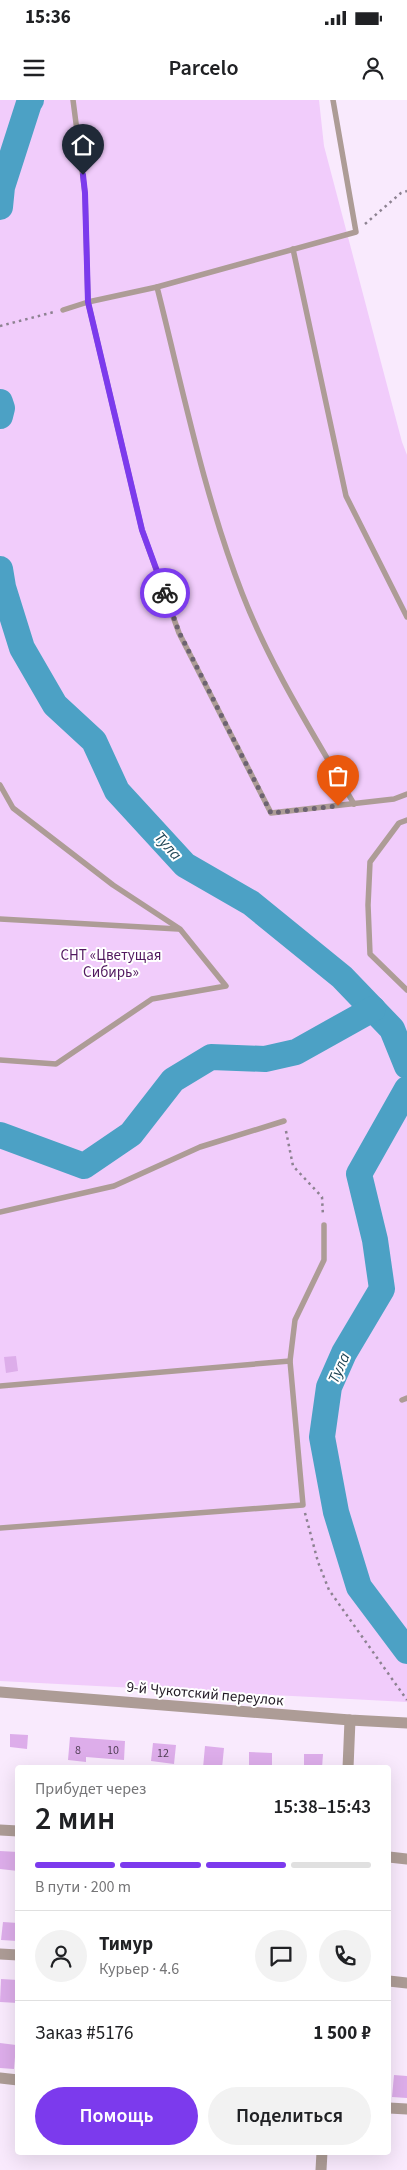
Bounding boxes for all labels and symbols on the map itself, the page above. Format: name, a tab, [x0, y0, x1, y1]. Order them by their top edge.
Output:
pin	[62, 124, 104, 175]
courier	[140, 568, 190, 618]
pin	[317, 755, 359, 806]
water label: Тула	[149, 827, 187, 865]
park label: СНТ «Цветущая Сибирь»	[60, 945, 162, 983]
water label: Тула	[323, 1349, 356, 1387]
street label: 9-й Чукотский переулок	[126, 1677, 285, 1711]
house number: 8	[75, 1742, 81, 1759]
house number: 10	[107, 1742, 119, 1759]
house number: 12	[157, 1745, 169, 1762]

